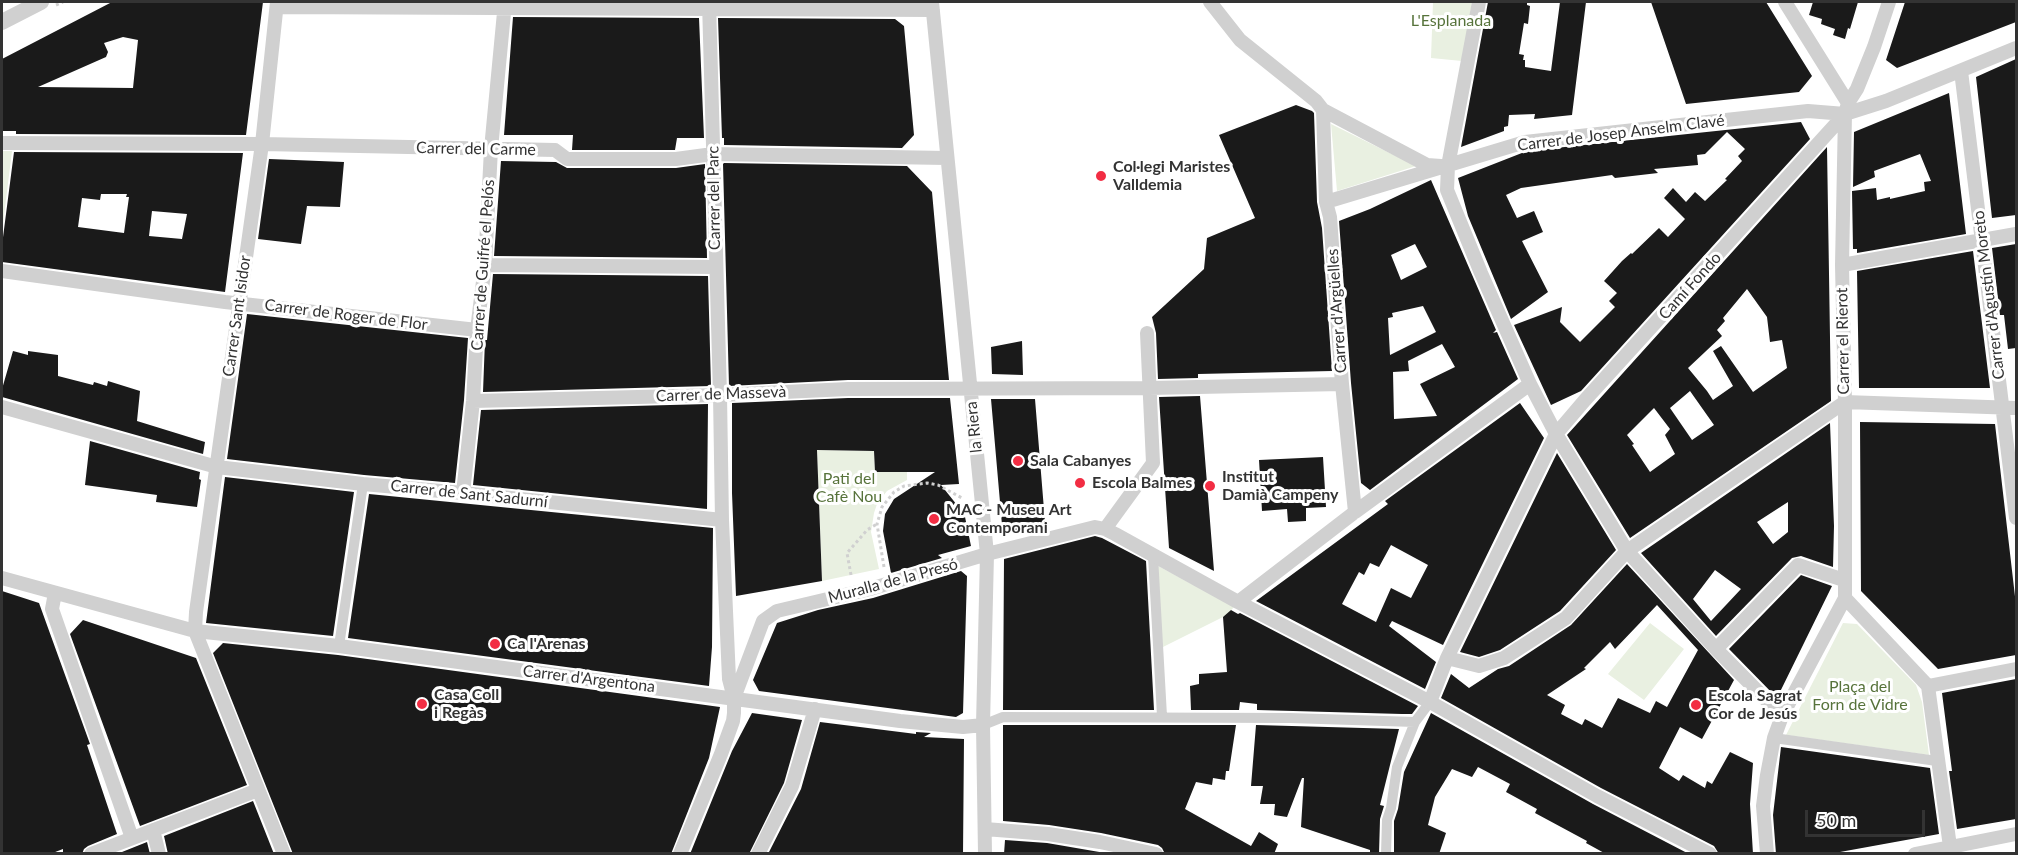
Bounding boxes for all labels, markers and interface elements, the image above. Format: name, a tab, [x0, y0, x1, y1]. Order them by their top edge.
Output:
park label: L'Esplanada	[1411, 11, 1491, 31]
street label: Carrer de Josep Anselm Clavé	[1516, 111, 1726, 155]
street label: Carrer del Carme	[416, 138, 536, 160]
street label: Carrer del Parc	[703, 146, 725, 250]
place label: Col·legi Maristes Valldemia	[1113, 157, 1230, 195]
marker: Col·legi Maristes Valldemia	[1094, 169, 1108, 183]
street label: Carrer de Guifré el Pelós	[467, 179, 499, 351]
street label: Carrer d'Agustín Moreto	[1969, 210, 2009, 380]
street label: Carrer d'Argüelles	[1323, 248, 1351, 374]
street label: Camí Fondo	[1655, 248, 1725, 324]
street label: Carrer Sant Isidor	[219, 254, 255, 378]
street label: Carrer el Rierot	[1832, 287, 1854, 395]
street label: Carrer de Roger de Flor	[263, 295, 429, 335]
street label: Carrer de Massevà	[655, 382, 787, 406]
street label: la Riera	[962, 400, 986, 454]
place label: Sala Cabanyes	[1030, 451, 1131, 471]
marker: Sala Cabanyes	[1011, 454, 1025, 468]
place label: Institut Damià Campeny	[1222, 467, 1339, 505]
park label: Pati del Cafè Nou	[816, 469, 882, 507]
place label: Escola Balmes	[1092, 473, 1192, 493]
street label: Carrer de Sant Sadurní	[389, 476, 549, 512]
marker: Escola Balmes	[1073, 476, 1087, 490]
marker: Institut Damià Campeny	[1203, 479, 1217, 493]
place label: MAC - Museu Art Contemporani	[946, 500, 1072, 538]
marker: MAC - Museu Art Contemporani	[927, 512, 941, 526]
street label: Muralla de la Presó	[826, 554, 960, 608]
place label: Ca l'Arenas	[507, 634, 586, 654]
marker: Ca l'Arenas	[488, 637, 502, 651]
street label: Carrer d'Argentona	[522, 661, 656, 697]
park label: Plaça del Forn de Vidre	[1812, 677, 1908, 715]
place label: Casa Coll i Regàs	[434, 685, 499, 723]
place label: Escola Sagrat Cor de Jesús	[1708, 686, 1802, 724]
marker: Casa Coll i Regàs	[415, 697, 429, 711]
marker: Escola Sagrat Cor de Jesús	[1689, 698, 1703, 712]
scale bar	[1808, 798, 1928, 836]
text: 50 m	[1816, 809, 1856, 831]

